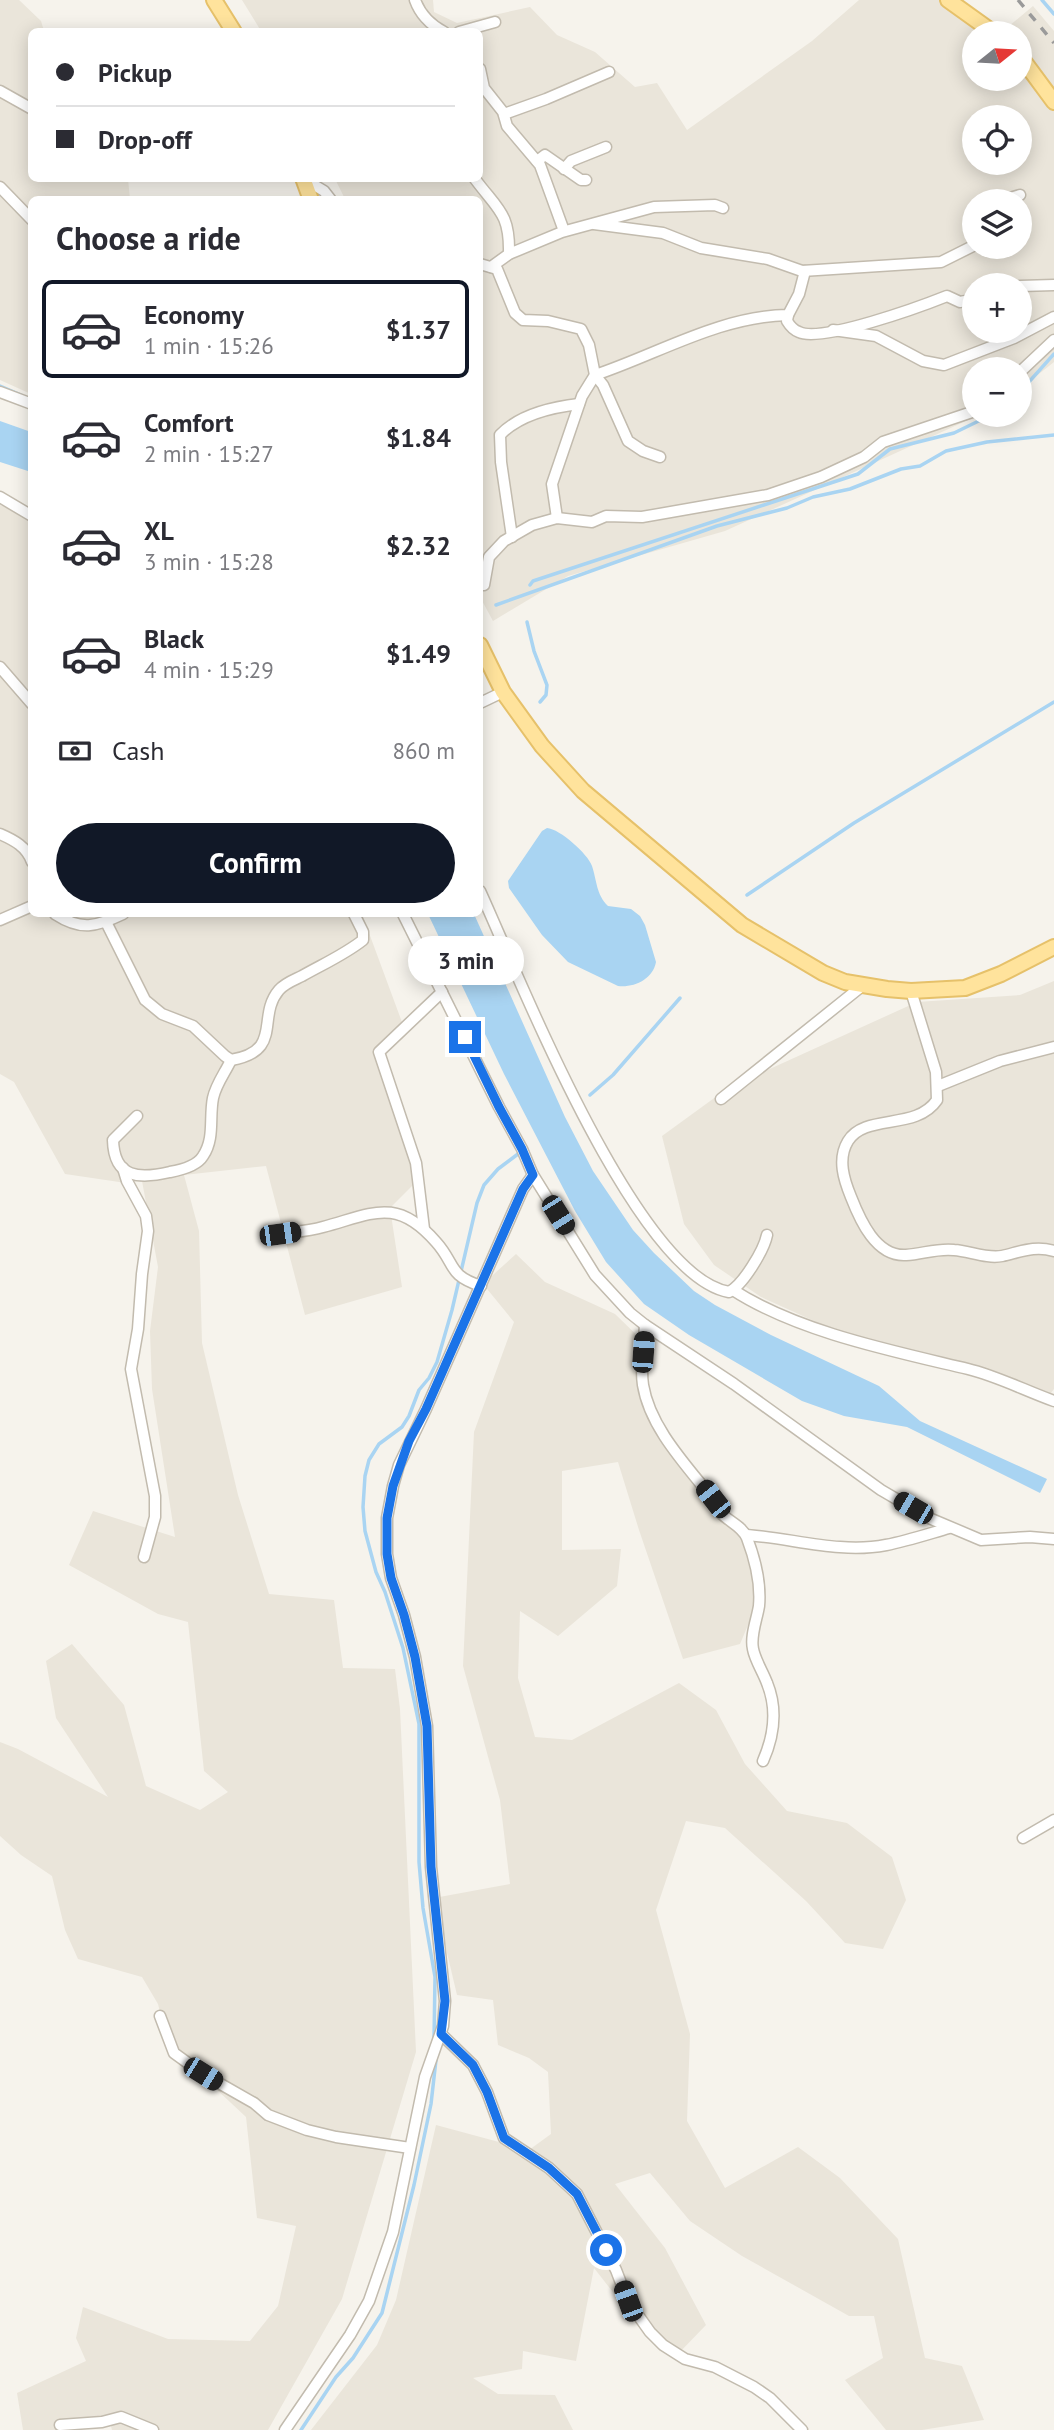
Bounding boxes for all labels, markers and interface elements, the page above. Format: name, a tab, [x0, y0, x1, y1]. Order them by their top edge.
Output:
north arrow	[962, 21, 1032, 91]
map controls	[962, 21, 1032, 427]
text: Pickup	[98, 56, 172, 89]
button: locate	[962, 105, 1032, 175]
text: Drop-off	[98, 123, 192, 156]
button: layers	[962, 189, 1032, 259]
text: Choose a ride	[56, 217, 241, 259]
button: +	[962, 273, 1032, 343]
icon: car	[60, 298, 123, 361]
text: Economy	[144, 298, 244, 331]
text: $1.37	[386, 313, 451, 346]
text: 1 min · 15:26	[144, 331, 274, 360]
button: −	[962, 357, 1032, 427]
icon: car	[60, 406, 123, 469]
text: Comfort	[144, 406, 234, 439]
text: $1.84	[386, 421, 451, 454]
text: 2 min · 15:27	[144, 439, 274, 468]
icon: car	[60, 514, 123, 577]
text: XL	[144, 514, 174, 547]
text: $2.32	[386, 529, 451, 562]
text: 3 min · 15:28	[144, 547, 274, 576]
icon: car	[60, 622, 123, 685]
text: Black	[144, 622, 204, 655]
text: $1.49	[386, 637, 451, 670]
text: 4 min · 15:29	[144, 655, 274, 684]
icon: cash	[56, 732, 94, 770]
text: Cash	[112, 734, 164, 767]
text: 860 m	[393, 736, 455, 765]
button: Confirm	[56, 823, 455, 903]
callout: 3 min	[407, 936, 523, 984]
text: 3 min	[438, 946, 494, 975]
route end	[449, 1021, 481, 1053]
car	[538, 1192, 579, 1238]
car	[258, 1221, 303, 1247]
car	[632, 1330, 655, 1374]
car	[692, 1476, 735, 1522]
car	[890, 1488, 937, 1528]
car	[180, 2054, 227, 2094]
route start	[590, 2234, 622, 2266]
car	[611, 2278, 646, 2324]

